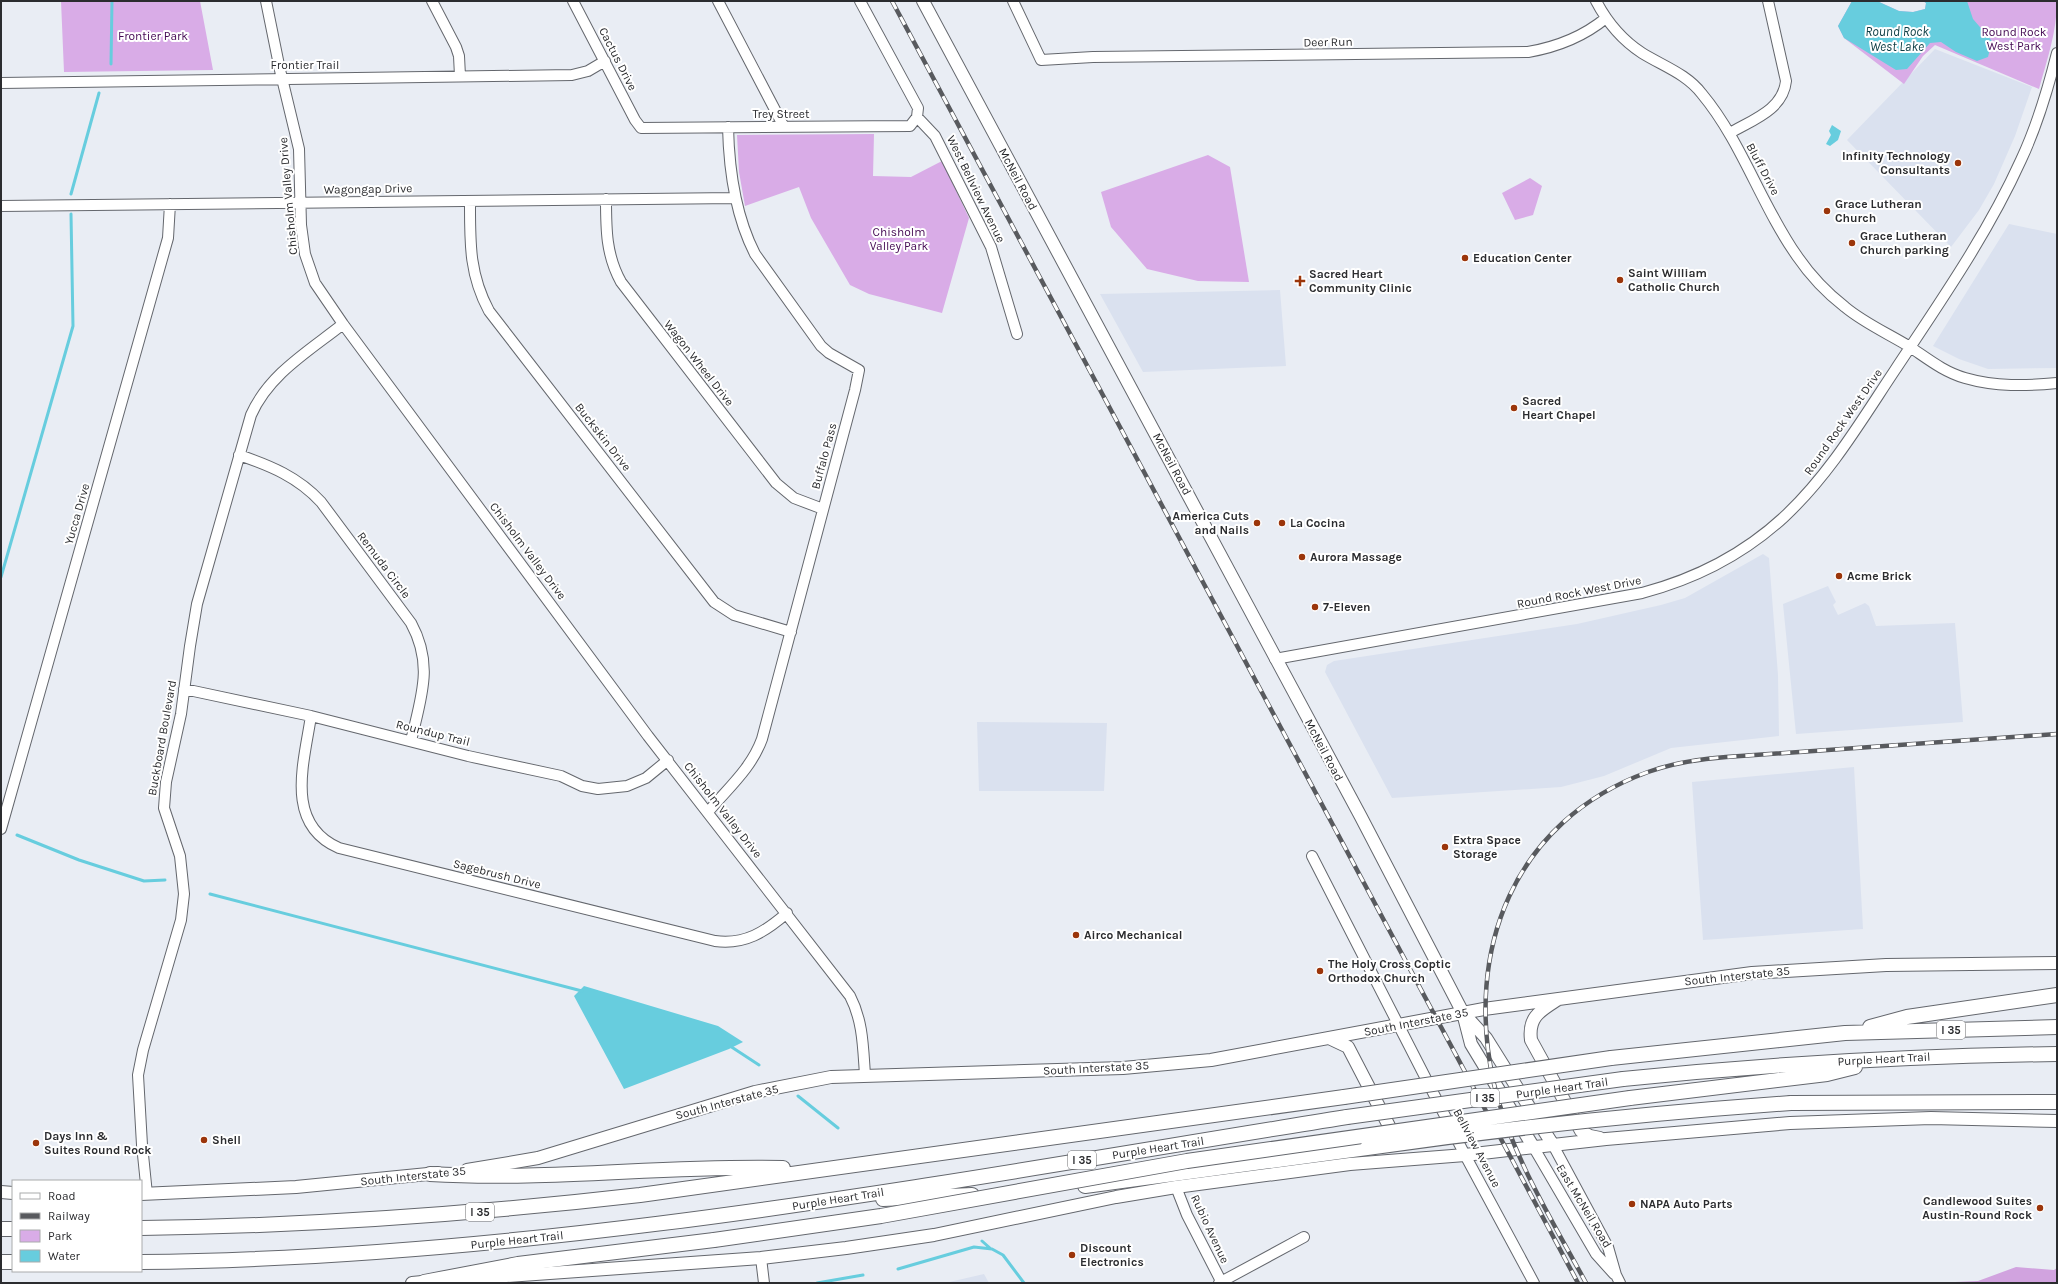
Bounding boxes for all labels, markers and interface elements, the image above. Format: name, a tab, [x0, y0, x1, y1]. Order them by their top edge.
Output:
water label: Round Rock West Lake	[1865, 24, 1929, 54]
street label: Cactus Drive	[596, 25, 640, 93]
park label: Round Rock West Park	[1981, 25, 2047, 53]
park label: Frontier Park	[118, 29, 188, 43]
street label: Deer Run	[1303, 35, 1353, 49]
street label: Frontier Trail	[271, 58, 339, 72]
street label: Trey Street	[752, 107, 810, 121]
street label: West Bellview Avenue	[944, 133, 1008, 245]
street label: Chisholm Valley Drive	[276, 137, 300, 255]
street label: Bluff Drive	[1743, 140, 1783, 198]
street label: McNeil Road	[996, 146, 1040, 212]
place label: Infinity Technology Consultants	[1842, 149, 1950, 177]
marker: Infinity Technology Consultants	[1953, 158, 1963, 168]
street label: Wagongap Drive	[323, 181, 413, 197]
place label: Grace Lutheran Church	[1835, 197, 1922, 225]
marker: Grace Lutheran Church	[1822, 206, 1832, 216]
park label: Chisholm Valley Park	[870, 225, 929, 253]
place label: Grace Lutheran Church parking	[1860, 229, 1949, 257]
marker: Grace Lutheran Church parking	[1847, 238, 1857, 248]
place label: Education Center	[1473, 251, 1572, 265]
marker: Education Center	[1460, 253, 1470, 263]
place label: Saint William Catholic Church	[1628, 266, 1720, 294]
place label: Sacred Heart Community Clinic	[1309, 267, 1412, 295]
marker: Sacred Heart Community Clinic	[1294, 275, 1306, 287]
marker: Saint William Catholic Church	[1615, 275, 1625, 285]
street label: Wagon Wheel Drive	[661, 317, 737, 409]
street label: Round Rock West Drive	[1801, 366, 1885, 478]
place label: Sacred Heart Chapel	[1522, 394, 1596, 422]
street label: Buckskin Drive	[572, 400, 634, 474]
marker: Sacred Heart Chapel	[1509, 403, 1519, 413]
street label: Buffalo Pass	[808, 421, 840, 491]
street label: McNeil Road	[1150, 431, 1194, 497]
street label: Yucca Drive	[62, 482, 92, 546]
street label: Chisholm Valley Drive	[487, 500, 569, 602]
place label: America Cuts and Nails	[1172, 509, 1249, 537]
place label: La Cocina	[1290, 516, 1345, 530]
marker: America Cuts and Nails	[1252, 518, 1262, 528]
marker: La Cocina	[1277, 518, 1287, 528]
street label: Remuda Circle	[354, 529, 414, 601]
place label: Aurora Massage	[1310, 550, 1402, 564]
marker: Aurora Massage	[1297, 552, 1307, 562]
place label: Acme Brick	[1847, 569, 1912, 583]
marker: Acme Brick	[1834, 571, 1844, 581]
street label: Round Rock West Drive	[1516, 573, 1642, 611]
place label: 7-Eleven	[1323, 600, 1371, 614]
marker: 7-Eleven	[1310, 602, 1320, 612]
street label: Buckboard Boulevard	[145, 679, 179, 797]
street label: Roundup Trail	[395, 717, 471, 749]
street label: McNeil Road	[1302, 717, 1346, 783]
street label: Chisholm Valley Drive	[681, 759, 765, 861]
place label: Extra Space Storage	[1453, 833, 1521, 861]
marker: Extra Space Storage	[1440, 842, 1450, 852]
street label: Sagebrush Drive	[452, 856, 542, 892]
place label: Airco Mechanical	[1084, 928, 1182, 942]
marker: Airco Mechanical	[1071, 930, 1081, 940]
place label: The Holy Cross Coptic Orthodox Church	[1328, 957, 1451, 985]
street label: South Interstate 35	[1684, 963, 1791, 989]
marker: The Holy Cross Coptic Orthodox Church	[1315, 966, 1325, 976]
street label: South Interstate 35	[1363, 1005, 1470, 1039]
road number: I 35	[1937, 1021, 1965, 1039]
street label: Purple Heart Trail	[1837, 1050, 1931, 1068]
street label: South Interstate 35	[1043, 1058, 1150, 1078]
street label: Purple Heart Trail	[1515, 1075, 1609, 1101]
street label: South Interstate 35	[674, 1081, 780, 1122]
road number: I 35	[1471, 1089, 1499, 1107]
street label: Bellview Avenue	[1450, 1106, 1504, 1190]
place label: Days Inn & Suites Round Rock	[44, 1129, 151, 1157]
place label: Shell	[212, 1133, 241, 1147]
street label: Purple Heart Trail	[1111, 1134, 1205, 1162]
marker: Shell	[199, 1135, 209, 1145]
marker: Days Inn & Suites Round Rock	[31, 1138, 41, 1148]
road number: I 35	[1068, 1151, 1096, 1169]
street label: East McNeil Road	[1553, 1162, 1615, 1250]
street label: South Interstate 35	[360, 1163, 467, 1189]
legend	[12, 1180, 142, 1272]
street label: Purple Heart Trail	[791, 1185, 885, 1213]
text: Road	[48, 1189, 76, 1203]
street label: Rubio Avenue	[1188, 1192, 1232, 1266]
place label: Candlewood Suites Austin-Round Rock	[1922, 1194, 2032, 1222]
place label: NAPA Auto Parts	[1640, 1197, 1732, 1211]
marker: NAPA Auto Parts	[1627, 1199, 1637, 1209]
road number: I 35	[466, 1203, 494, 1221]
marker: Candlewood Suites Austin-Round Rock	[2035, 1203, 2045, 1213]
text: Railway	[48, 1209, 90, 1223]
street label: Purple Heart Trail	[470, 1228, 564, 1252]
text: Park	[48, 1229, 73, 1243]
place label: Discount Electronics	[1080, 1241, 1144, 1269]
text: Water	[48, 1249, 81, 1263]
marker: Discount Electronics	[1067, 1250, 1077, 1260]

